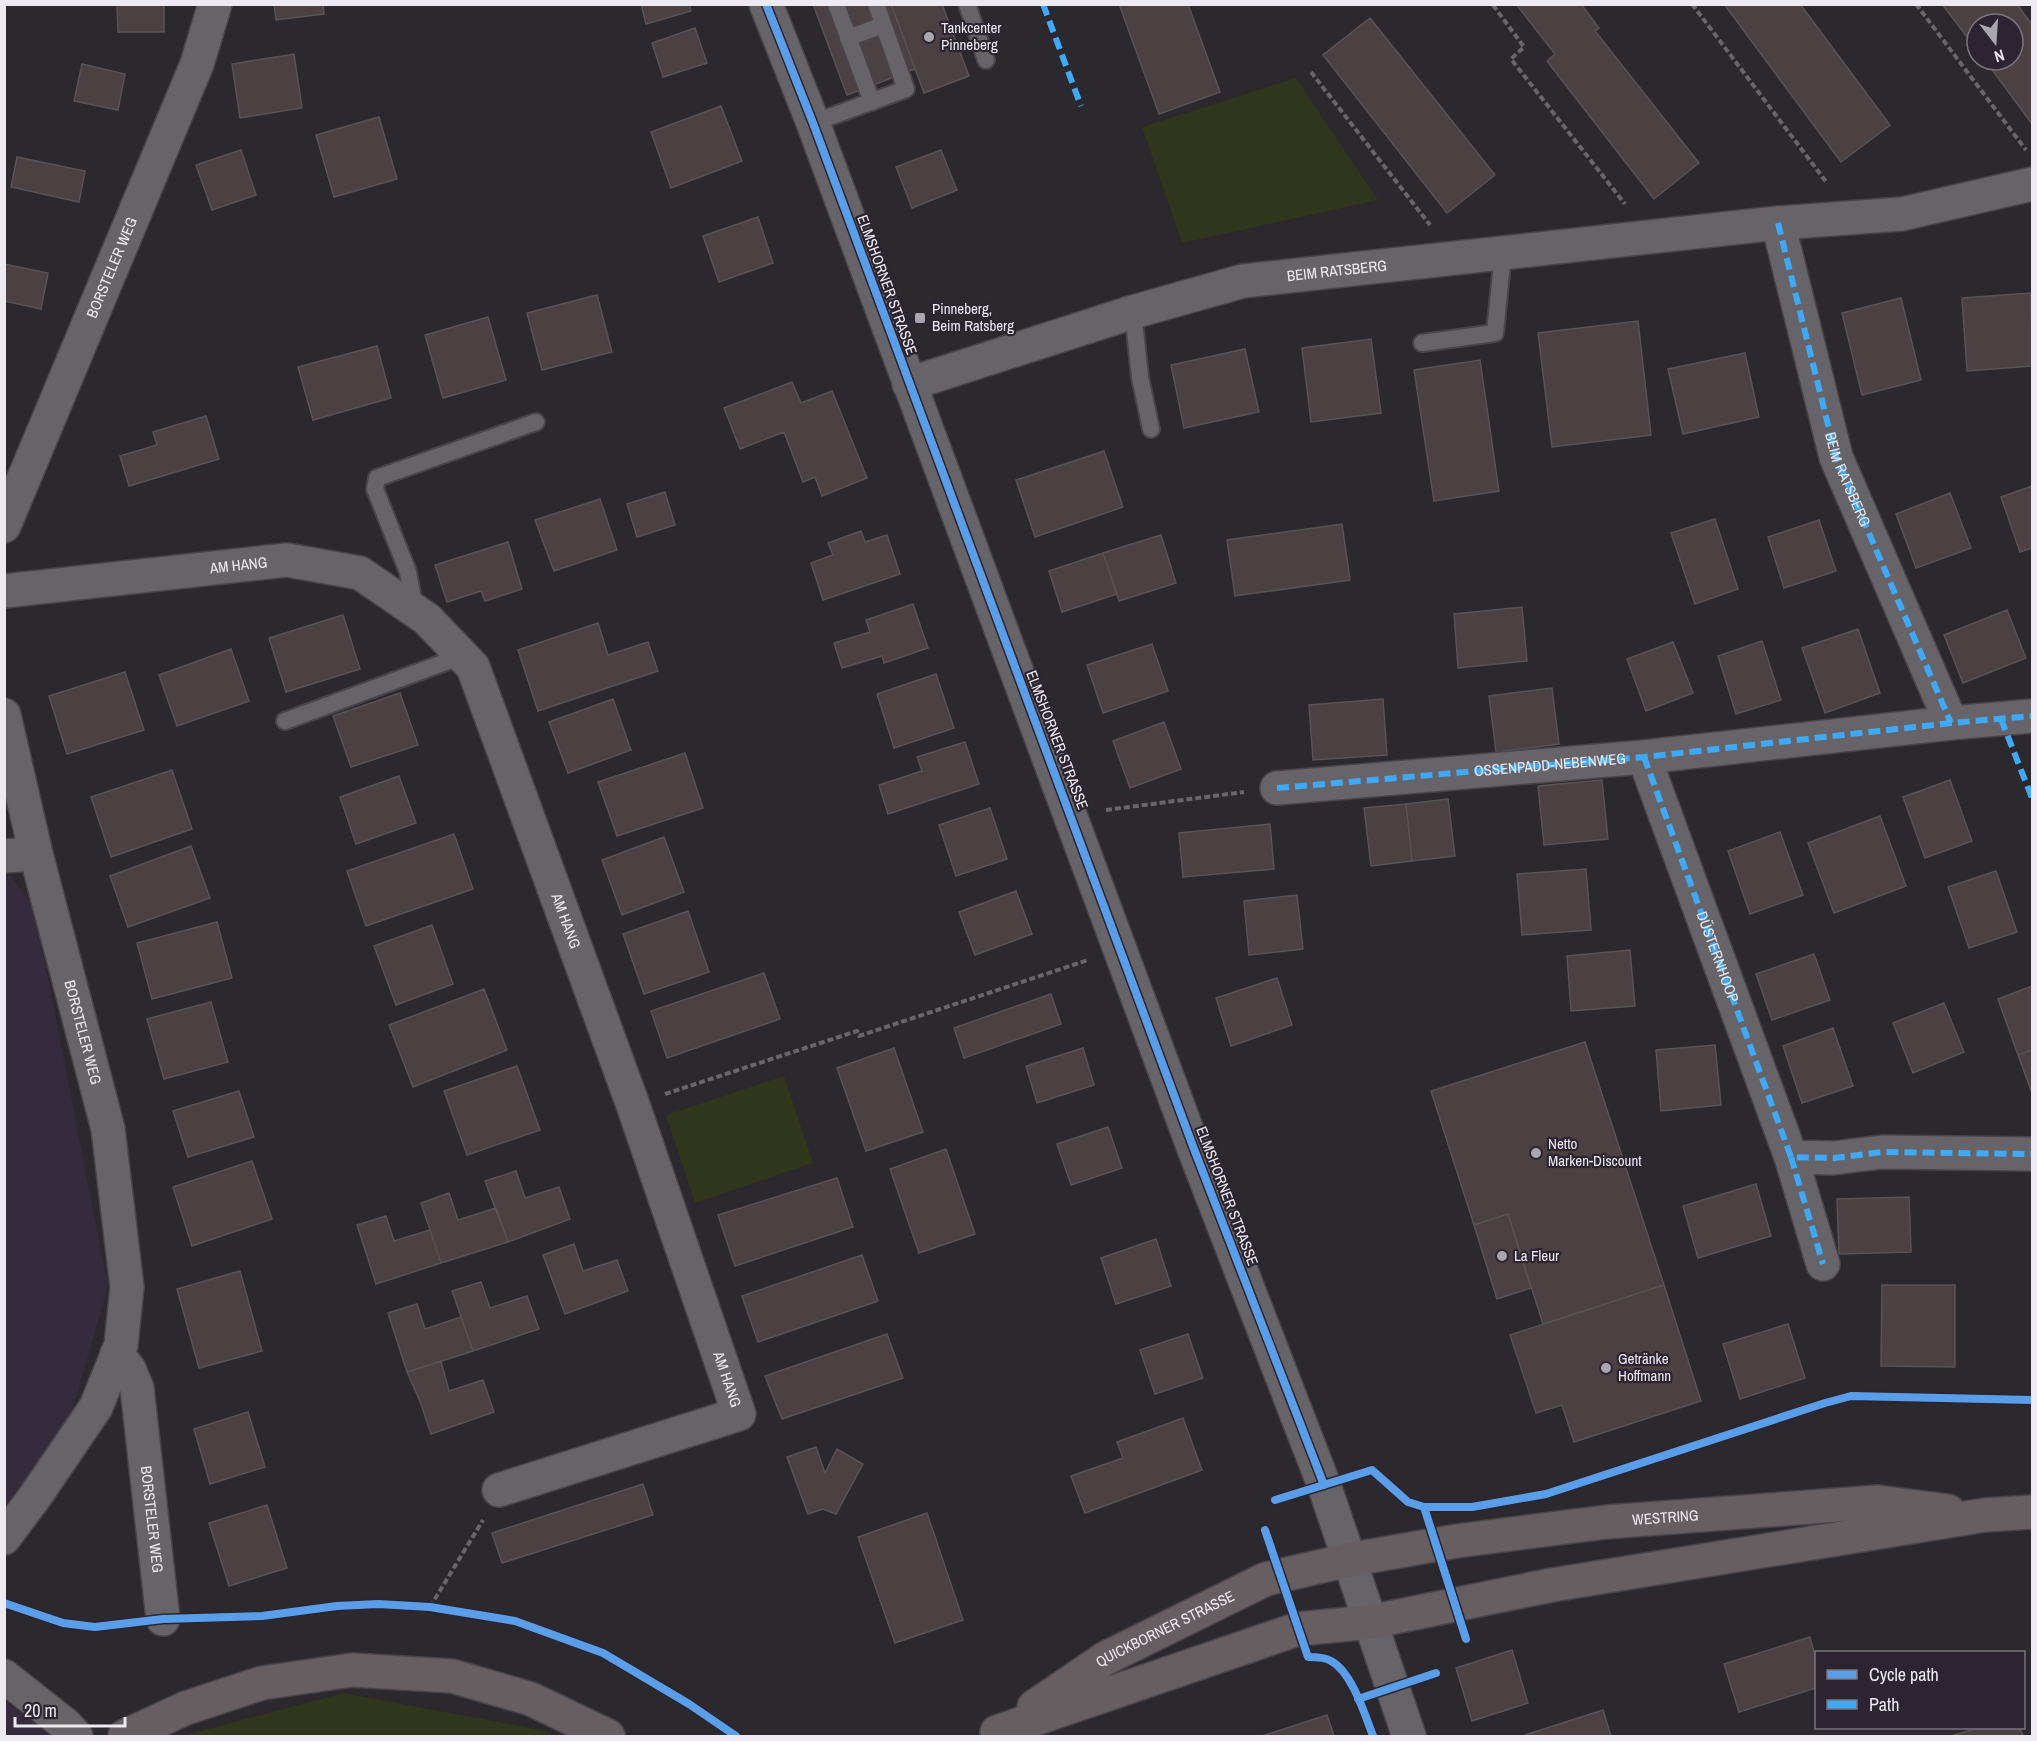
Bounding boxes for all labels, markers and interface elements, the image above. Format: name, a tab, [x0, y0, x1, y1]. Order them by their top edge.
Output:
north arrow	[1965, 12, 2025, 72]
place label: Tankcenter Pinneberg	[941, 17, 1001, 55]
marker: Tankcenter Pinneberg	[922, 30, 936, 44]
text: N	[1992, 44, 2007, 68]
street label: ELMSHORNER STRASSE	[852, 212, 923, 358]
street label: BORSTELER WEG	[81, 214, 142, 321]
street label: BEIM RATSBERG	[1286, 254, 1388, 286]
place label: Pinneberg, Beim Ratsberg	[932, 298, 1014, 336]
marker: Pinneberg, Beim Ratsberg	[913, 311, 927, 325]
street label: BEIM RATSBERG	[1820, 430, 1876, 530]
street label: AM HANG	[208, 551, 268, 578]
street label: ELMSHORNER STRASSE	[1021, 667, 1094, 813]
street label: OSSENPADD-NEBENWEG	[1473, 748, 1627, 781]
street label: AM HANG	[546, 889, 586, 951]
street label: DÜSTERNHOOP	[1692, 908, 1744, 1005]
street label: BORSTELER WEG	[59, 978, 107, 1087]
street label: ELMSHORNER STRASSE	[1191, 1123, 1264, 1269]
place label: Netto Marken-Discount	[1548, 1133, 1642, 1171]
marker: Netto Marken-Discount	[1529, 1146, 1543, 1160]
place label: La Fleur	[1514, 1245, 1559, 1266]
marker: La Fleur	[1495, 1249, 1509, 1263]
street label: AM HANG	[708, 1348, 747, 1410]
place label: Getränke Hoffmann	[1618, 1348, 1671, 1386]
marker: Getränke Hoffmann	[1599, 1361, 1613, 1375]
street label: BORSTELER WEG	[136, 1465, 169, 1574]
street label: WESTRING	[1631, 1504, 1699, 1530]
street label: QUICKBORNER STRASSE	[1091, 1585, 1238, 1672]
legend	[1815, 1651, 2025, 1729]
text: Cycle path	[1869, 1662, 1939, 1687]
scale bar	[15, 1690, 124, 1728]
text: Path	[1869, 1692, 1899, 1717]
text: 20 m	[24, 1698, 57, 1723]

